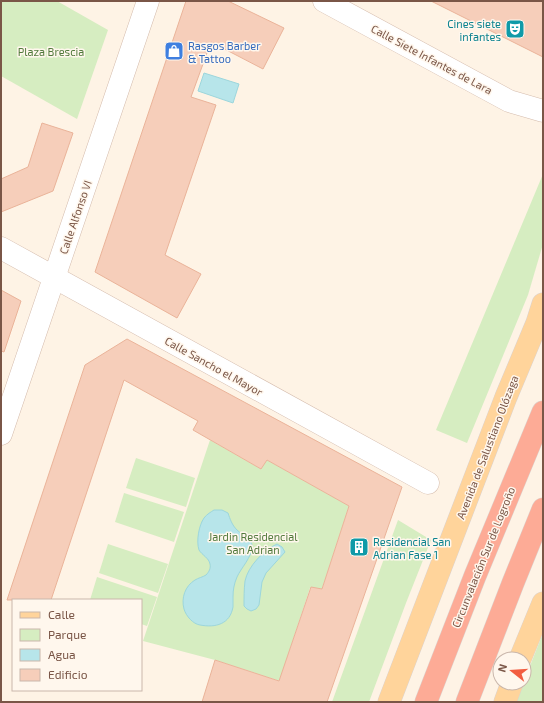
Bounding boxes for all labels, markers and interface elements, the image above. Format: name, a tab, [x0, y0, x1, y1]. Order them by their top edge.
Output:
place label: Cines siete infantes	[447, 17, 501, 43]
theatre icon: Cines siete infantes	[504, 18, 526, 40]
street label: Calle Siete Infantes de Lara	[369, 21, 495, 97]
place label: Rasgos Barber & Tattoo	[188, 39, 261, 65]
shop icon: Rasgos Barber & Tattoo	[163, 40, 185, 62]
park label: Plaza Brescia	[18, 45, 84, 58]
street label: Calle Alfonso VI	[56, 178, 94, 256]
street label: Calle Sancho el Mayor	[163, 334, 266, 399]
street label: Avenida de Salustiano Olózaga	[454, 373, 520, 521]
street label: Circunvalación Sur de Logroño	[449, 485, 517, 629]
park label: Jardin Residencial San Adrian	[209, 530, 298, 556]
place label: Residencial San Adrian Fase 1	[373, 535, 451, 561]
building icon: Residencial San Adrian Fase 1	[348, 536, 370, 558]
legend	[12, 599, 142, 691]
text: Calle	[48, 607, 75, 621]
text: Parque	[48, 627, 86, 641]
text: Agua	[48, 647, 76, 661]
north arrow	[492, 651, 532, 691]
text: N	[495, 662, 509, 674]
text: Edificio	[48, 667, 88, 681]

